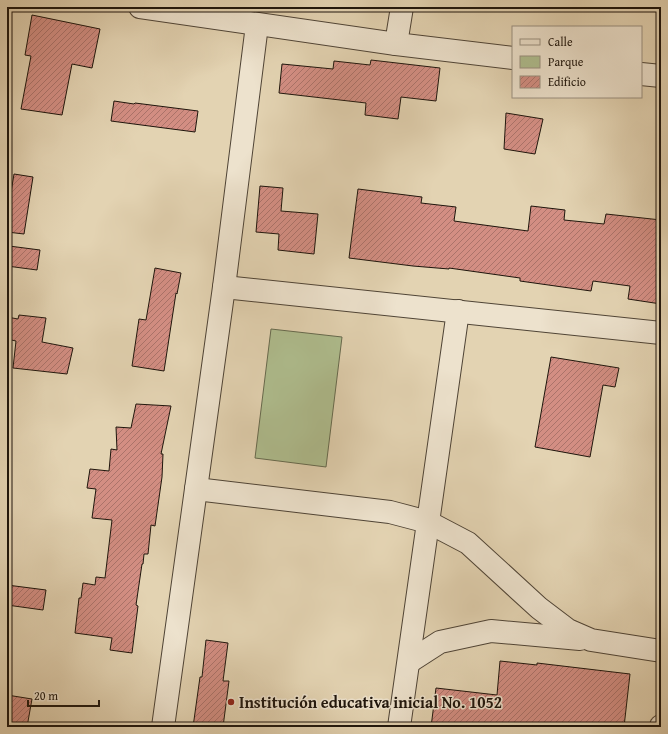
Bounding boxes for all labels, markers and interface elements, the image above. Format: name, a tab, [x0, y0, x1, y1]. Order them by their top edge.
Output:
legend	[512, 26, 642, 98]
text: Calle	[548, 33, 573, 50]
text: Parque	[548, 53, 584, 70]
text: Edificio	[548, 73, 586, 90]
scale bar	[28, 682, 99, 708]
text: 20 m	[34, 687, 58, 704]
place label: Institución educativa inicial No. 1052	[239, 690, 502, 714]
marker: Institución educativa inicial No. 1052	[226, 697, 236, 707]

